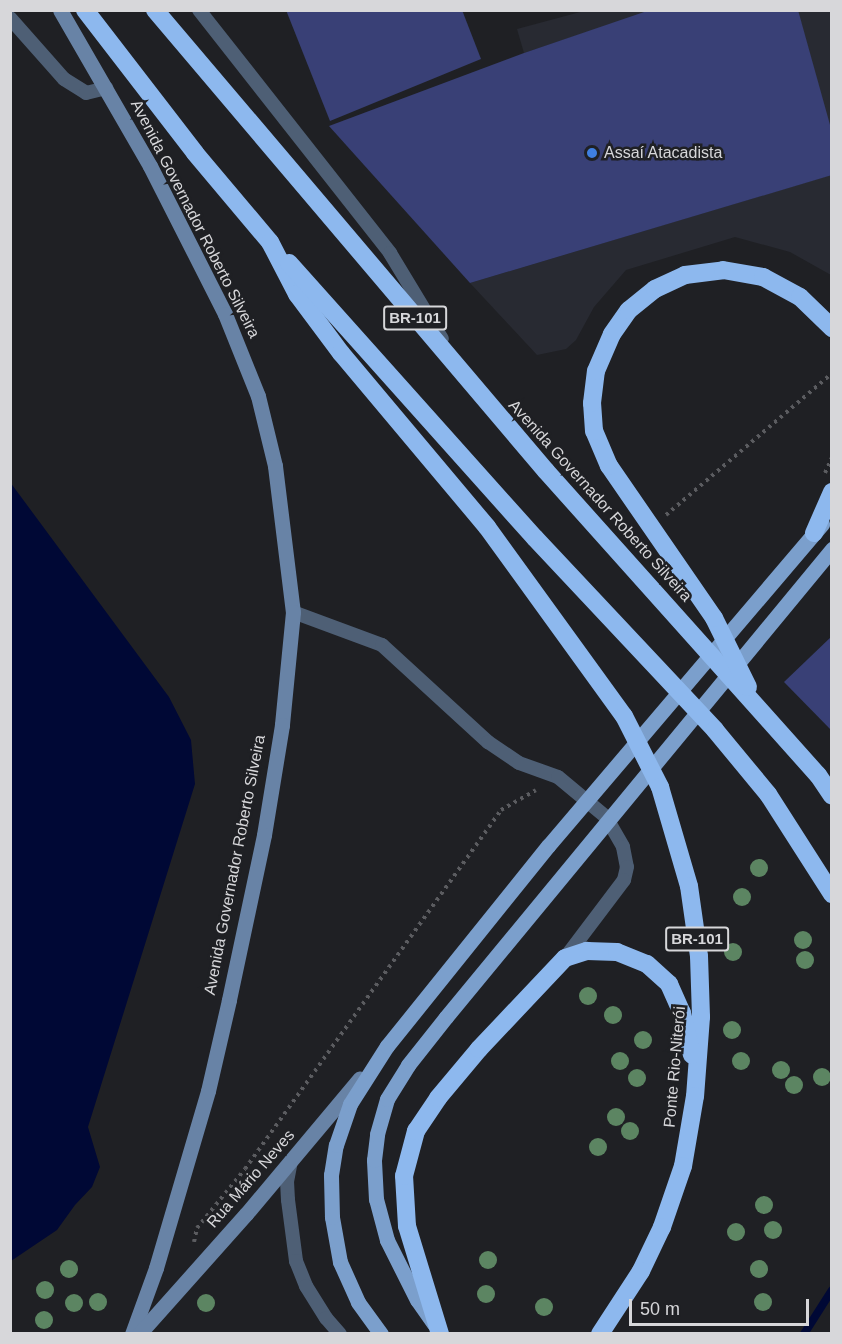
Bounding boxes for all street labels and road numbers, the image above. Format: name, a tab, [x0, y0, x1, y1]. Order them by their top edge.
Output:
street label: Avenida Governador Roberto Silveira	[126, 97, 264, 341]
road number: BR-101	[382, 306, 448, 330]
street label: Avenida Governador Roberto Silveira	[504, 396, 696, 606]
street label: Avenida Governador Roberto Silveira	[200, 733, 270, 997]
road number: BR-101	[664, 927, 730, 951]
street label: Ponte Rio-Niterói	[660, 1005, 690, 1129]
street label: Rua Mário Neves	[203, 1126, 299, 1232]

